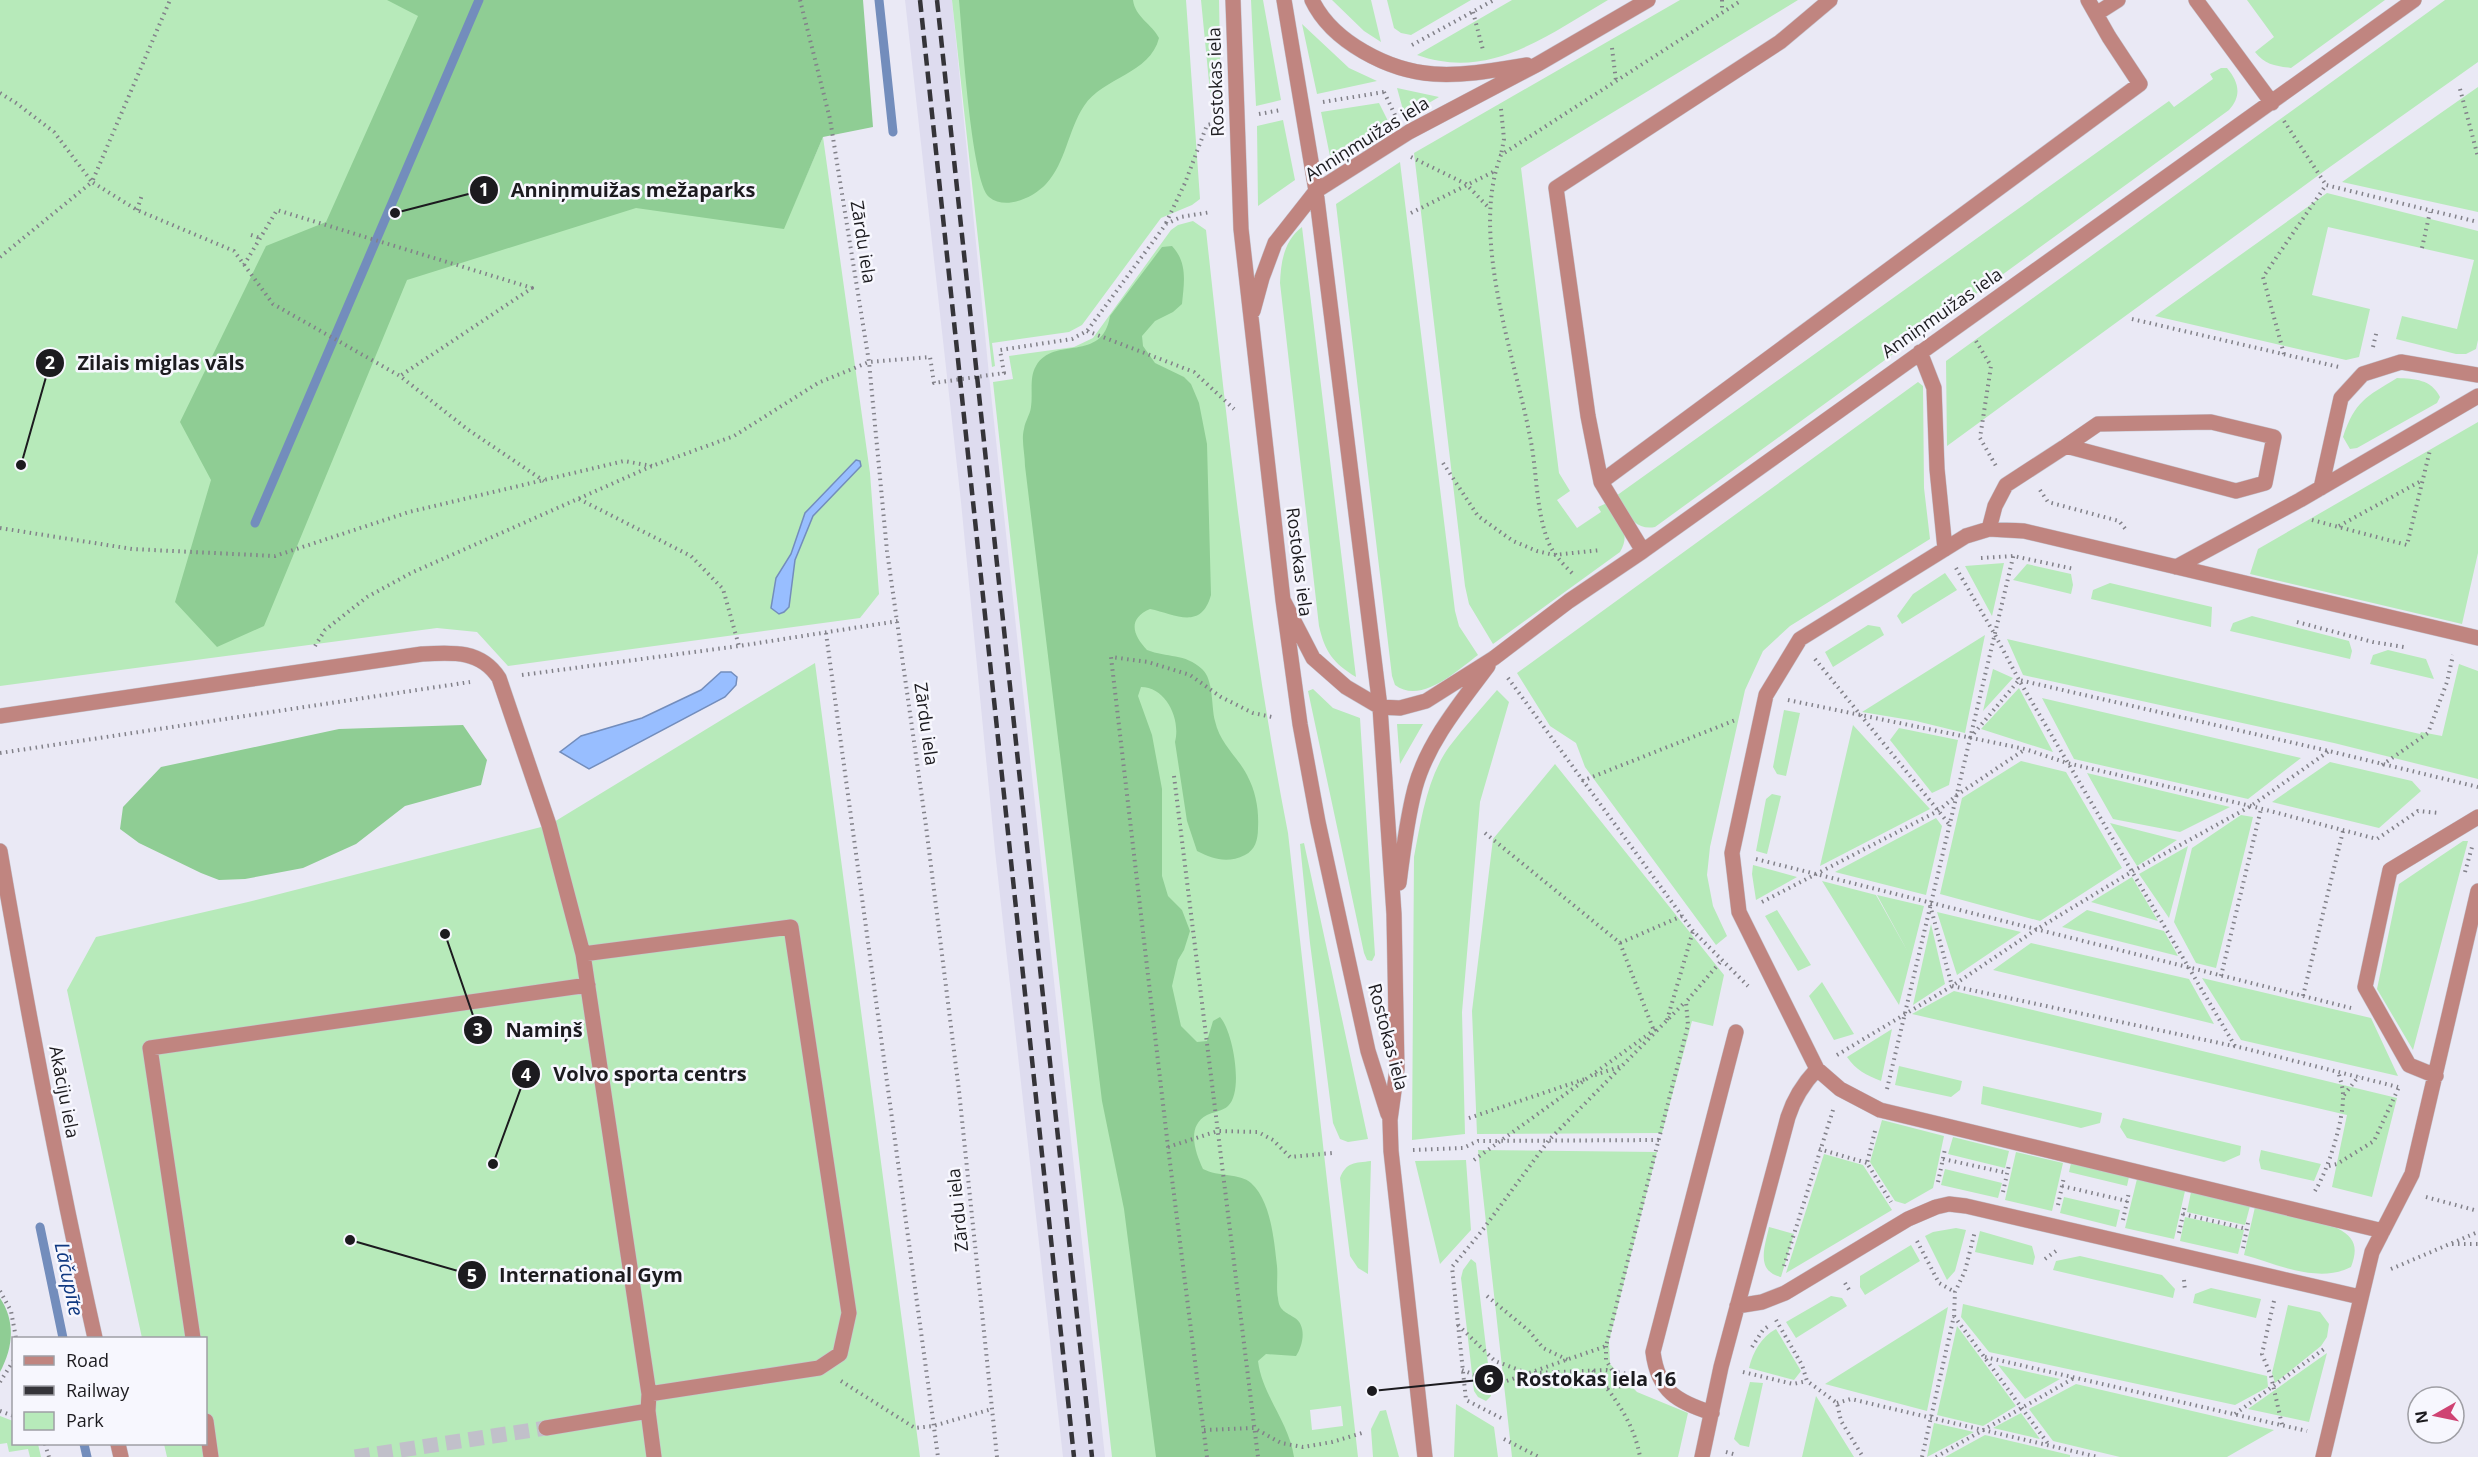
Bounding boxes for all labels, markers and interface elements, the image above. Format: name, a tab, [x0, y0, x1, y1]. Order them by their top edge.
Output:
street label: Rostokas iela	[1201, 27, 1229, 137]
street label: Anniņmuižas iela	[1300, 90, 1433, 186]
callout: Anniņmuižas mežaparks	[469, 171, 768, 209]
text: Anniņmuižas mežaparks	[511, 176, 755, 203]
text: 1	[479, 177, 489, 201]
street label: Zārdu iela	[846, 199, 882, 285]
street label: Anniņmuižas iela	[1876, 262, 2007, 363]
callout: Zilais miglas vāls	[35, 344, 256, 382]
text: Zilais miglas vāls	[78, 349, 245, 376]
text: 2	[45, 350, 55, 374]
street label: Rostokas iela	[1281, 506, 1319, 618]
street label: Zārdu iela	[909, 681, 945, 767]
street label: Rostokas iela	[1363, 981, 1415, 1093]
callout: Namiņš	[463, 1011, 594, 1049]
text: Namiņš	[505, 1016, 583, 1043]
text: 3	[473, 1017, 483, 1041]
street label: Akāciju iela	[44, 1044, 86, 1140]
callout: Volvo sporta centrs	[511, 1055, 759, 1093]
text: Volvo sporta centrs	[553, 1060, 747, 1087]
text: 4	[521, 1062, 531, 1086]
street label: Zārdu iela	[941, 1167, 973, 1253]
water label: Lāčupīte	[49, 1240, 90, 1318]
callout: International Gym	[457, 1256, 695, 1294]
text: International Gym	[499, 1261, 683, 1288]
text: 5	[467, 1263, 477, 1287]
legend	[12, 1337, 207, 1445]
text: Road	[66, 1348, 109, 1372]
callout: Rostokas iela 16	[1474, 1360, 1688, 1398]
text: Rostokas iela 16	[1516, 1365, 1676, 1392]
text: 6	[1484, 1366, 1494, 1390]
text: Railway	[66, 1378, 130, 1402]
north arrow	[2406, 1385, 2466, 1445]
text: Park	[66, 1408, 104, 1432]
text: N	[2409, 1409, 2433, 1425]

